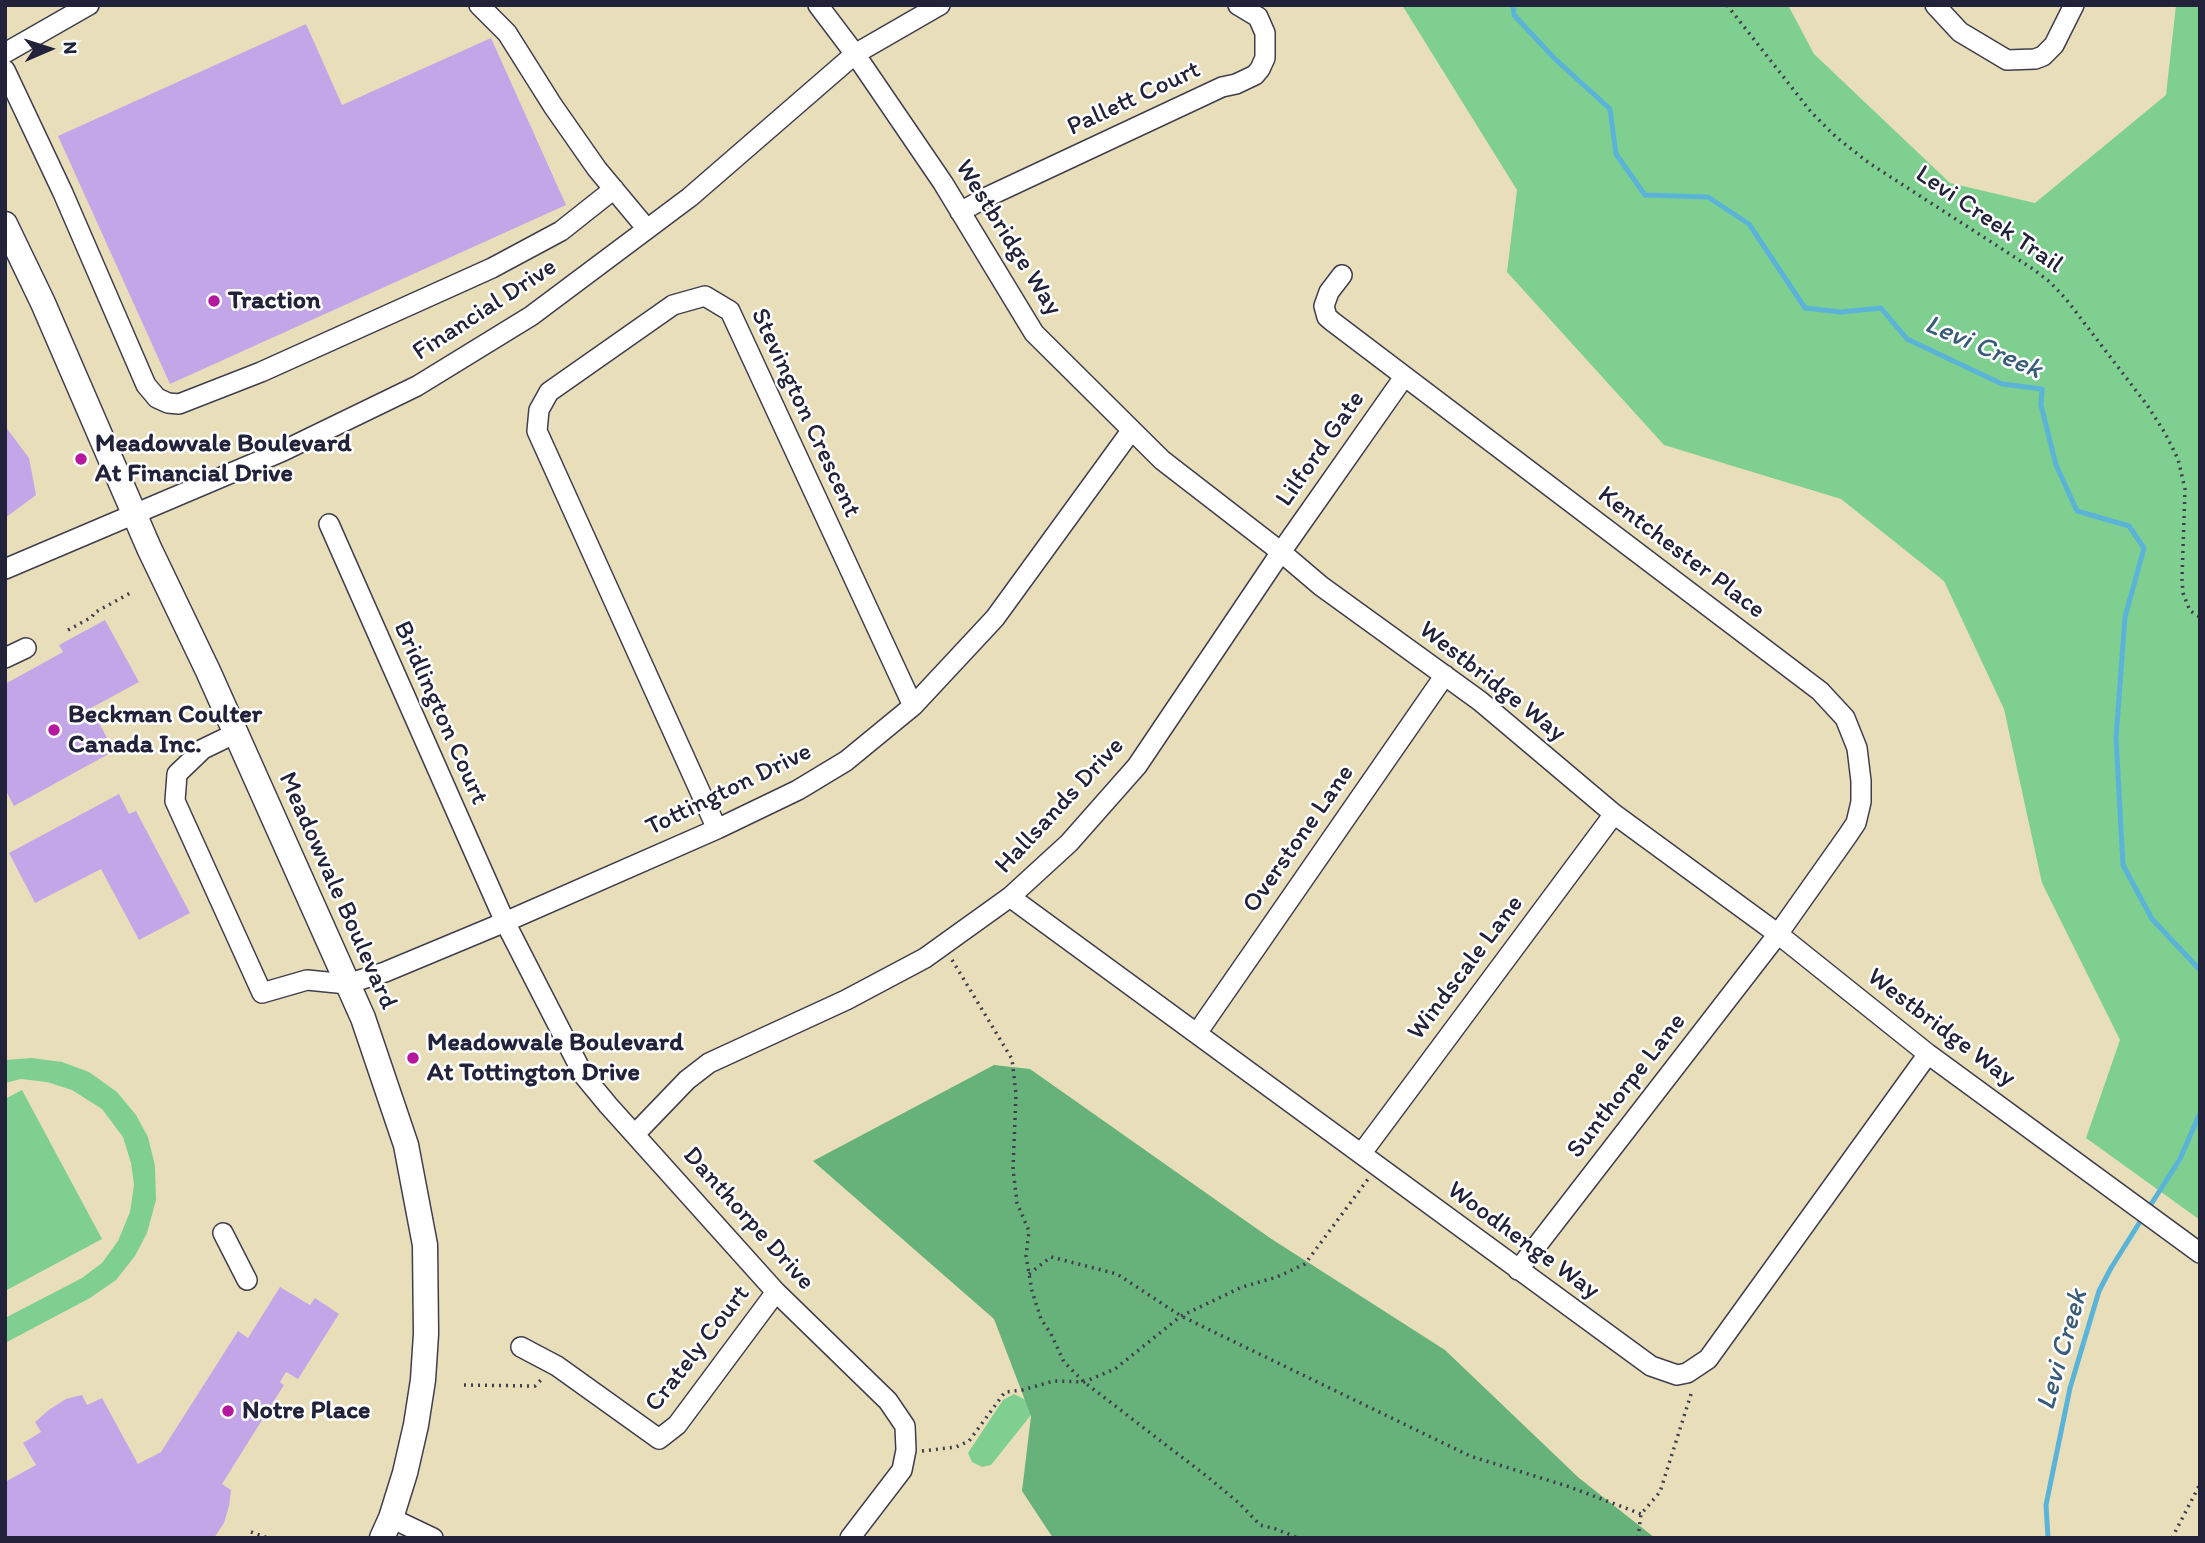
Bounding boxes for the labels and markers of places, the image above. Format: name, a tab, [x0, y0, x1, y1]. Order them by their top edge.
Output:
place label: Traction	[228, 285, 321, 317]
marker: Traction	[206, 293, 222, 309]
place label: Meadowvale Boulevard At Financial Drive	[95, 428, 351, 490]
marker: Meadowvale Boulevard At Financial Drive	[73, 451, 89, 467]
place label: Beckman Coulter Canada Inc.	[68, 699, 262, 760]
marker: Beckman Coulter Canada Inc.	[46, 722, 62, 738]
place label: Meadowvale Boulevard At Tottington Drive	[427, 1027, 683, 1088]
marker: Meadowvale Boulevard At Tottington Drive	[405, 1050, 421, 1066]
place label: Notre Place	[242, 1395, 370, 1427]
marker: Notre Place	[220, 1403, 236, 1419]

